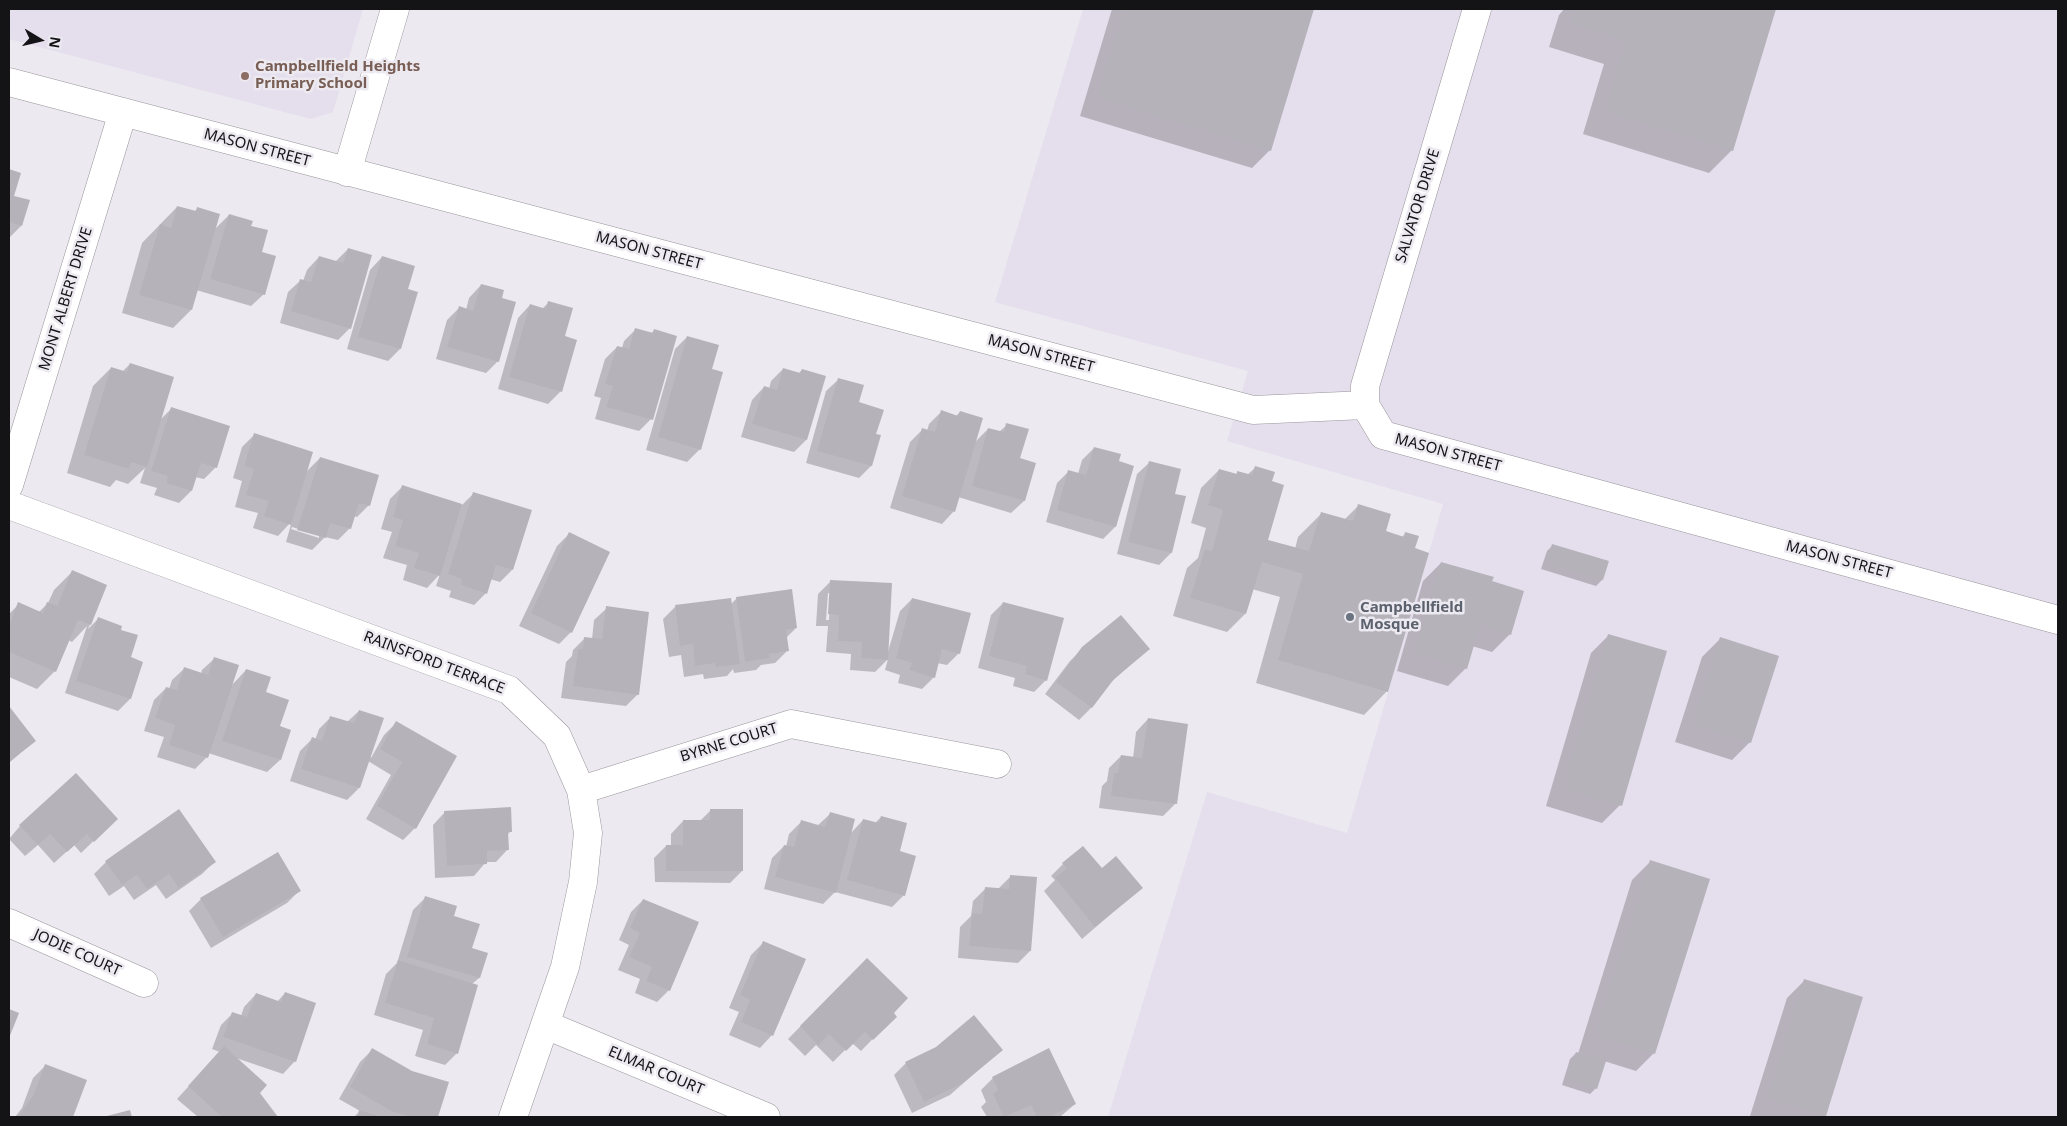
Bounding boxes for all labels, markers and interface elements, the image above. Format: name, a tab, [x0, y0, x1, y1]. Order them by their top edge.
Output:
north arrow	[15, 15, 65, 65]
text: N	[45, 35, 66, 50]
place label: Campbellfield Heights Primary School	[255, 58, 420, 93]
marker: Campbellfield Heights Primary School	[239, 70, 251, 82]
street label: MASON STREET	[202, 125, 312, 171]
street label: SALVATOR DRIVE	[1392, 147, 1444, 265]
street label: MONT ALBERT DRIVE	[36, 225, 96, 373]
street label: MASON STREET	[594, 228, 704, 274]
street label: MASON STREET	[986, 331, 1096, 377]
street label: MASON STREET	[1393, 430, 1503, 476]
street label: MASON STREET	[1784, 537, 1894, 583]
place label: Campbellfield Mosque	[1360, 599, 1463, 634]
marker: Campbellfield Mosque	[1344, 611, 1356, 623]
street label: RAINSFORD TERRACE	[361, 628, 507, 698]
street label: BYRNE COURT	[678, 720, 780, 766]
street label: JODIE COURT	[31, 926, 123, 980]
street label: ELMAR COURT	[605, 1043, 707, 1099]

